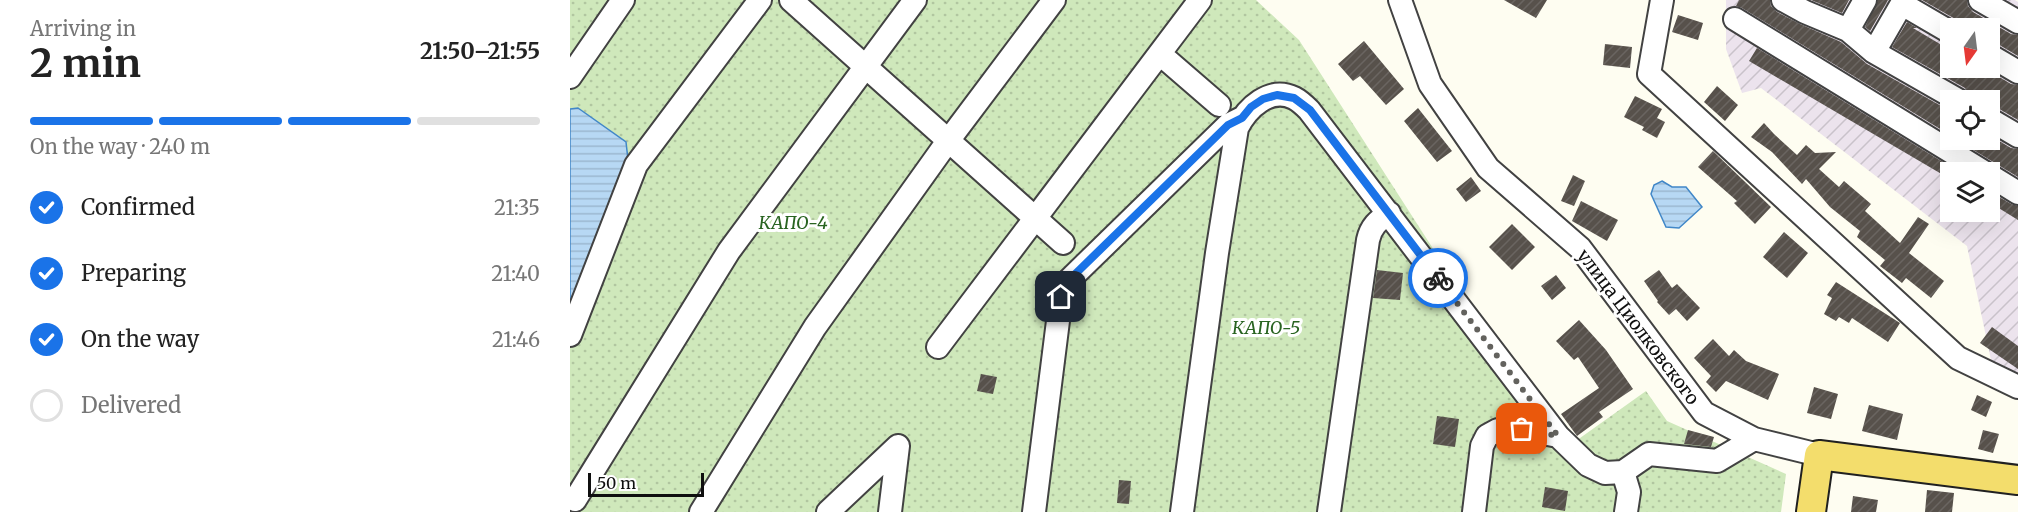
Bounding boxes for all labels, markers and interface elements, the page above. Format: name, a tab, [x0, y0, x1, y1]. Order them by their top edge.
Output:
text: Arriving in	[30, 16, 136, 41]
north arrow	[1940, 18, 2000, 78]
map controls	[1940, 18, 2000, 222]
text: 21:50–21:55	[420, 37, 540, 65]
text: 2 min	[30, 39, 141, 88]
button: locate	[1940, 90, 2000, 150]
text: On the way · 240 m	[30, 134, 210, 159]
button: layers	[1940, 162, 2000, 222]
icon: check	[30, 191, 63, 224]
text: Confirmed	[81, 193, 195, 221]
text: 21:35	[494, 195, 540, 220]
park label: КАПО-4	[758, 211, 828, 234]
street label: улица Циолковского	[1572, 244, 1704, 409]
courier	[1408, 248, 1468, 308]
icon: check	[30, 257, 63, 290]
text: Preparing	[81, 259, 186, 287]
text: 21:40	[491, 261, 540, 286]
icon: bike	[1422, 262, 1455, 295]
pin	[1035, 271, 1086, 322]
icon: home	[1044, 280, 1077, 313]
park label: КАПО-5	[1232, 316, 1300, 339]
icon: check	[30, 323, 63, 356]
text: On the way	[81, 325, 199, 353]
text: 21:46	[492, 327, 540, 352]
text: Delivered	[81, 391, 181, 419]
pin	[1496, 403, 1547, 454]
icon: bag	[1505, 412, 1538, 445]
scale bar	[588, 470, 704, 498]
text: 50 m	[597, 473, 636, 493]

